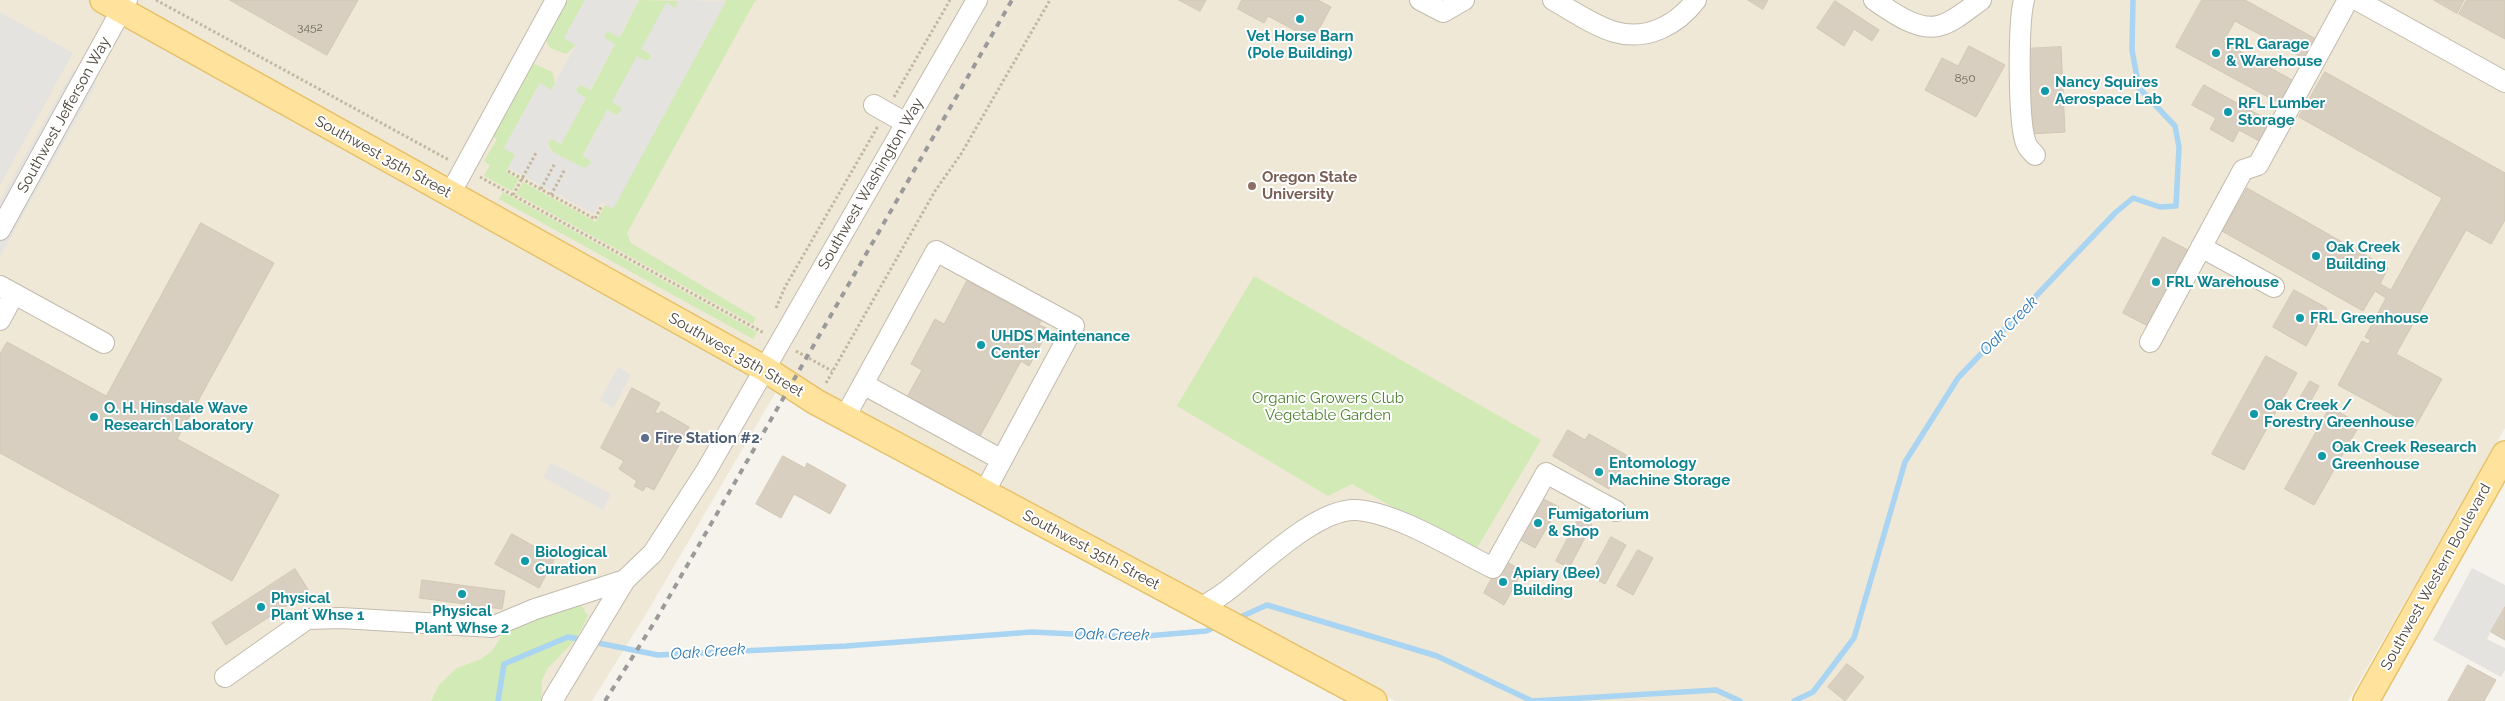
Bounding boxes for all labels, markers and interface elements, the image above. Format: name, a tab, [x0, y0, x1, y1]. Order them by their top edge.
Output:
marker: Vet Horse Barn (Pole Building)	[1294, 13, 1306, 25]
house number: 3452	[297, 20, 323, 34]
place label: Vet Horse Barn (Pole Building)	[1247, 27, 1353, 62]
street label: Southwest Jefferson Way	[14, 34, 114, 196]
place label: FRL Garage & Warehouse	[2226, 35, 2322, 70]
marker: FRL Garage & Warehouse	[2210, 47, 2222, 59]
house number: 850	[1955, 71, 1975, 85]
place label: Nancy Squires Aerospace Lab	[2055, 73, 2162, 108]
marker: Nancy Squires Aerospace Lab	[2039, 85, 2051, 97]
place label: RFL Lumber Storage	[2238, 94, 2325, 129]
street label: Southwest Washington Way	[814, 95, 928, 273]
marker: RFL Lumber Storage	[2222, 106, 2234, 118]
street label: Southwest 35th Street	[312, 112, 454, 202]
place label: Oregon State University	[1262, 168, 1357, 203]
marker: Oregon State University	[1246, 180, 1258, 192]
place label: Oak Creek Building	[2326, 238, 2400, 273]
marker: Oak Creek Building	[2310, 250, 2322, 262]
place label: FRL Warehouse	[2166, 273, 2279, 291]
marker: FRL Warehouse	[2150, 276, 2162, 288]
water label: Oak Creek	[1976, 292, 2042, 360]
street label: Southwest 35th Street	[665, 309, 807, 401]
place label: FRL Greenhouse	[2310, 309, 2428, 327]
marker: FRL Greenhouse	[2294, 312, 2306, 324]
place label: UHDS Maintenance Center	[991, 327, 1130, 362]
marker: UHDS Maintenance Center	[975, 339, 987, 351]
park label: Organic Growers Club Vegetable Garden	[1252, 389, 1404, 424]
place label: Oak Creek / Forestry Greenhouse	[2264, 396, 2414, 431]
place label: O. H. Hinsdale Wave Research Laboratory	[104, 399, 254, 434]
marker: Oak Creek / Forestry Greenhouse	[2248, 408, 2260, 420]
marker: O. H. Hinsdale Wave Research Laboratory	[88, 411, 100, 423]
place label: Fire Station #2	[655, 429, 760, 447]
marker: Fire Station #2	[639, 432, 651, 444]
place label: Oak Creek Research Greenhouse	[2332, 438, 2477, 473]
marker: Oak Creek Research Greenhouse	[2316, 450, 2328, 462]
place label: Entomology Machine Storage	[1609, 454, 1730, 489]
marker: Entomology Machine Storage	[1593, 466, 1605, 478]
street label: Southwest Western Boulevard	[2377, 481, 2495, 673]
place label: Fumigatorium & Shop	[1548, 505, 1649, 540]
street label: Southwest 35th Street	[1019, 506, 1163, 594]
marker: Fumigatorium & Shop	[1532, 517, 1544, 529]
place label: Biological Curation	[535, 543, 607, 578]
marker: Biological Curation	[519, 555, 531, 567]
place label: Apiary (Bee) Building	[1513, 564, 1600, 599]
marker: Apiary (Bee) Building	[1497, 576, 1509, 588]
marker: Physical Plant Whse 2	[456, 588, 468, 600]
place label: Physical Plant Whse 1	[271, 589, 364, 624]
marker: Physical Plant Whse 1	[255, 601, 267, 613]
place label: Physical Plant Whse 2	[415, 602, 509, 637]
water label: Oak Creek	[1074, 625, 1150, 645]
water label: Oak Creek	[670, 640, 746, 664]

